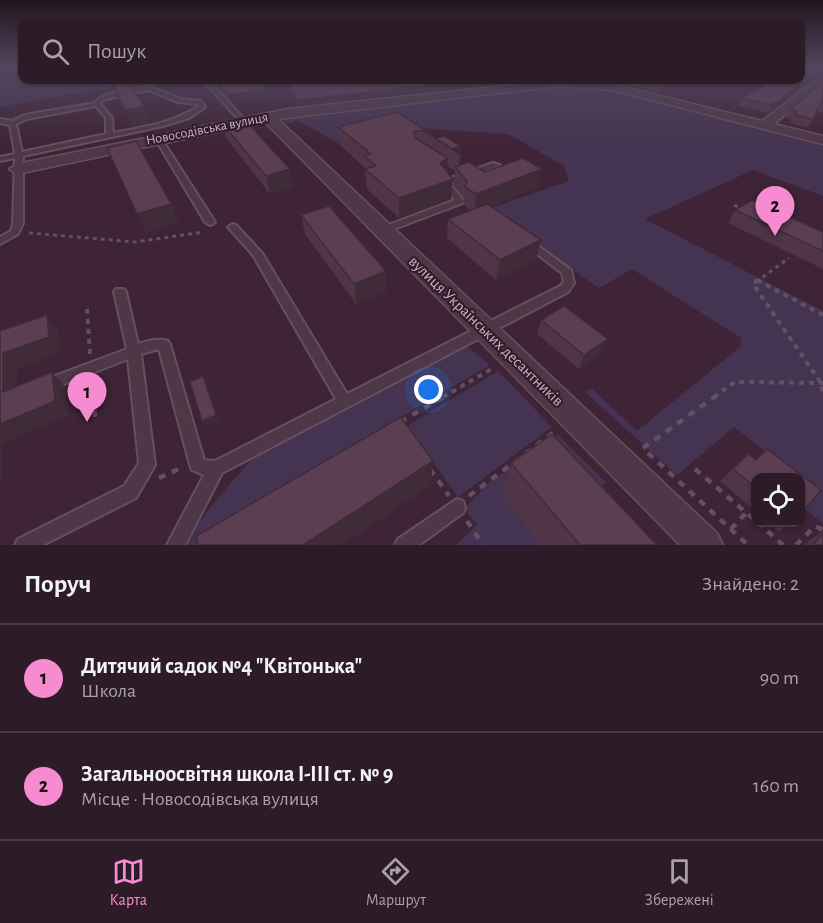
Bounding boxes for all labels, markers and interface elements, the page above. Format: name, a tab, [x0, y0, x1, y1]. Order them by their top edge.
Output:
search box	[18, 18, 805, 84]
icon: search	[39, 35, 72, 68]
text: Пошук	[87, 40, 146, 62]
street label: Новосодівська вулиця	[145, 110, 269, 148]
pin: 2	[756, 186, 794, 236]
street label: вулиця Українських десантників	[405, 253, 566, 410]
pin: 1	[68, 372, 106, 422]
your location	[414, 375, 443, 404]
map controls	[751, 473, 805, 527]
button: locate	[751, 473, 805, 527]
text: Поруч	[24, 571, 91, 597]
text: Знайдено: 2	[702, 574, 799, 594]
text: Дитячий садок №4 "Квітонька"	[81, 655, 362, 677]
text: 1	[40, 668, 47, 688]
text: 90 m	[760, 668, 799, 688]
text: Школа	[81, 681, 136, 701]
text: Загальноосвітня школа І-ІІІ ст. № 9	[81, 763, 393, 785]
text: 2	[39, 776, 48, 796]
text: 160 m	[753, 776, 799, 796]
text: Місце · Новосодівська вулиця	[81, 789, 319, 809]
tab: Карта	[109, 855, 147, 910]
tab: Маршрут	[366, 855, 426, 910]
tab: Збережені	[645, 855, 714, 910]

